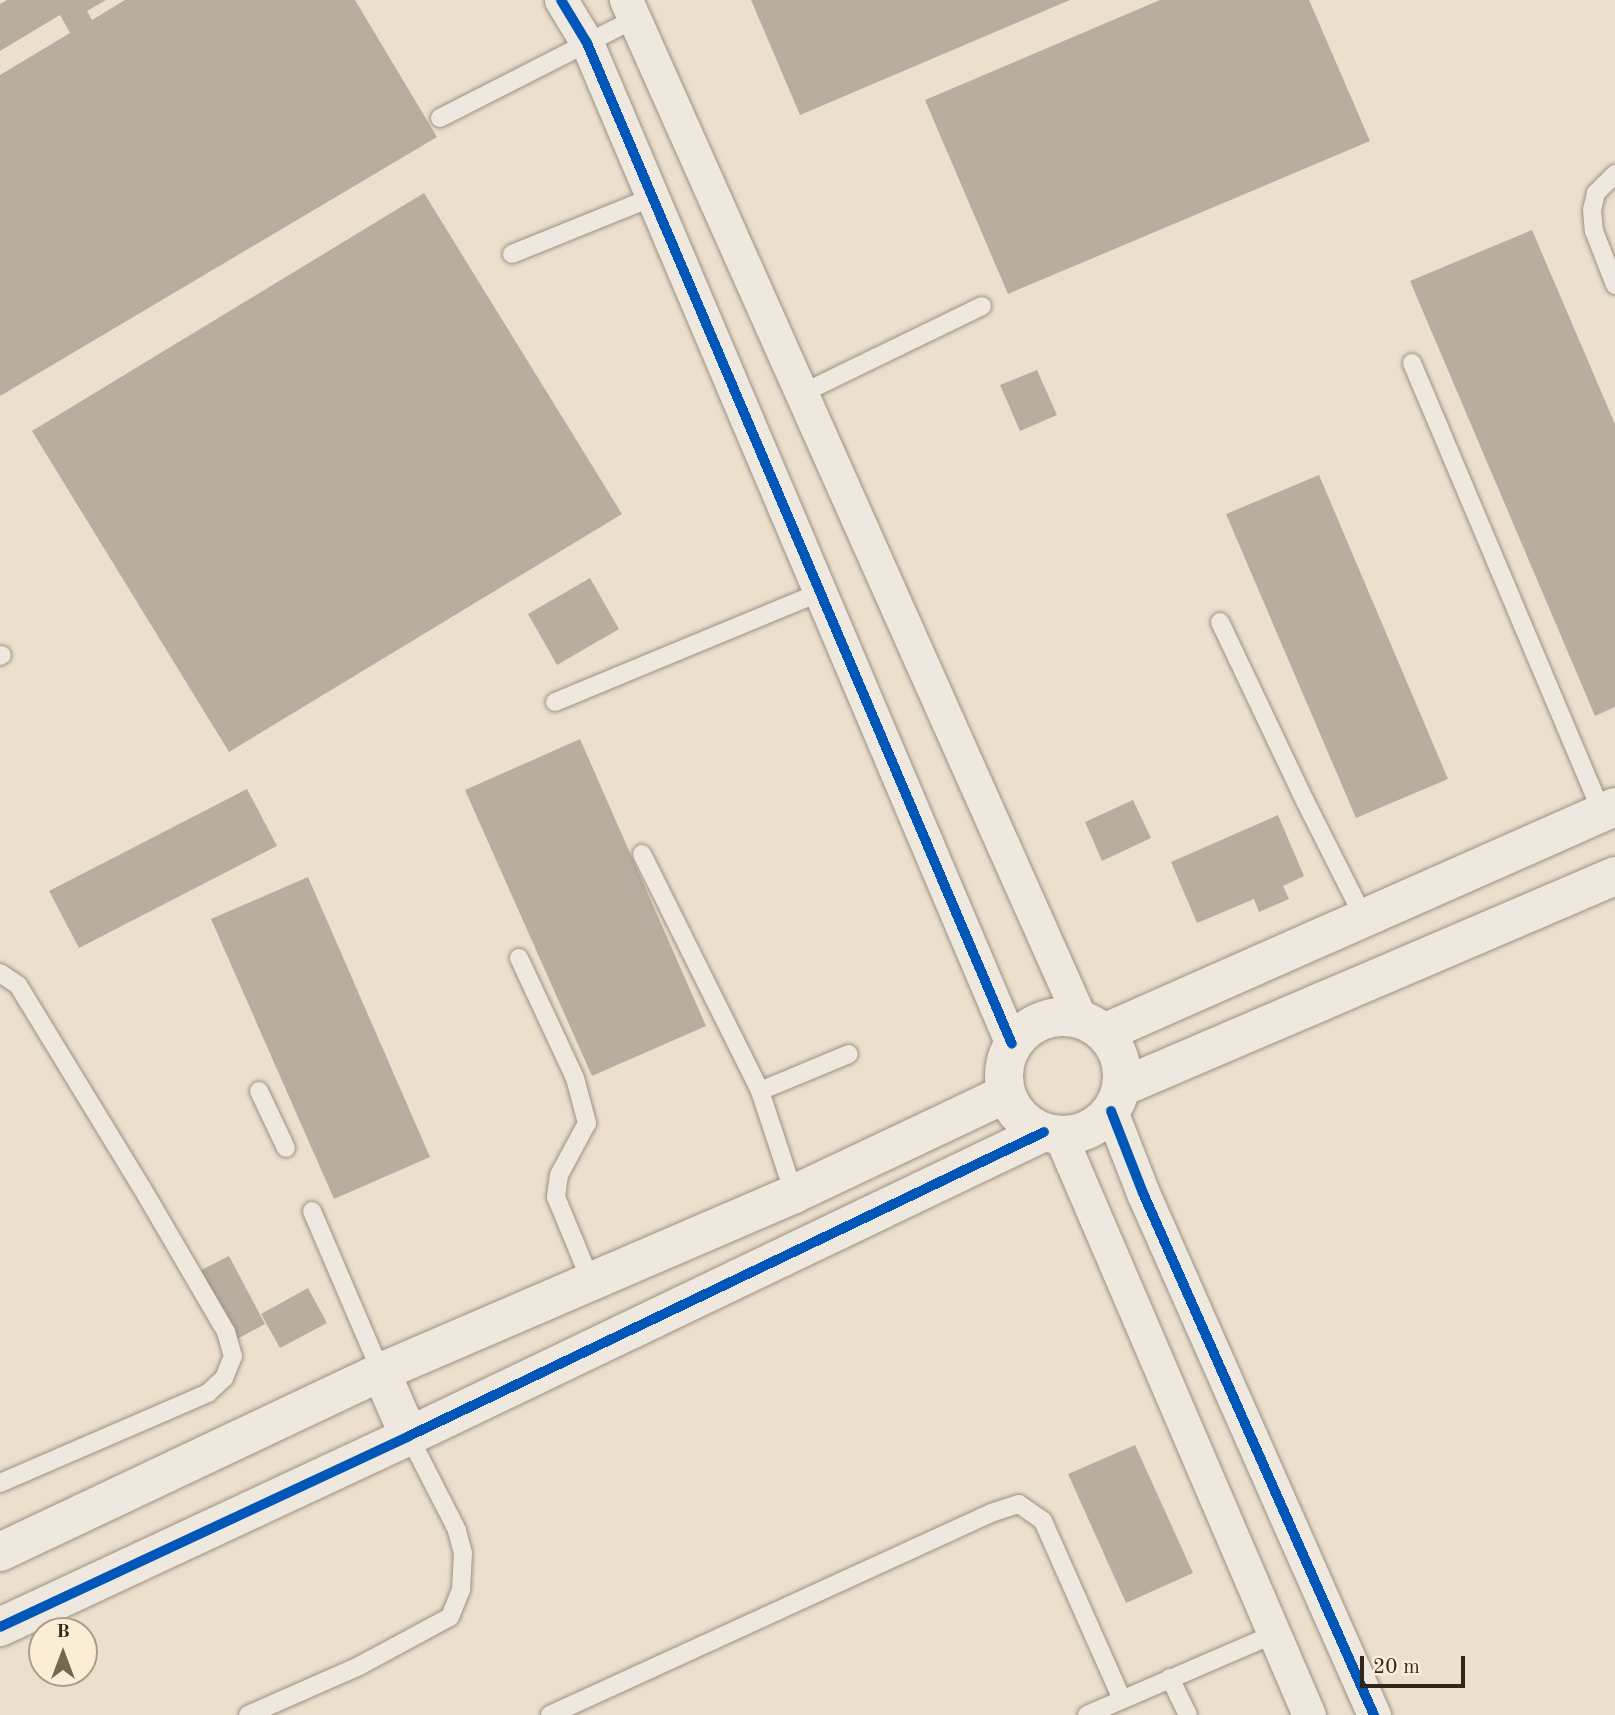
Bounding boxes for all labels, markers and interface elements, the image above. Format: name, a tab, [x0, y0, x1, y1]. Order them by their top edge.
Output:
north arrow	[28, 1617, 98, 1687]
text: B	[56, 1623, 70, 1642]
scale bar	[1363, 1642, 1468, 1686]
text: 20 m	[1373, 1657, 1420, 1678]

